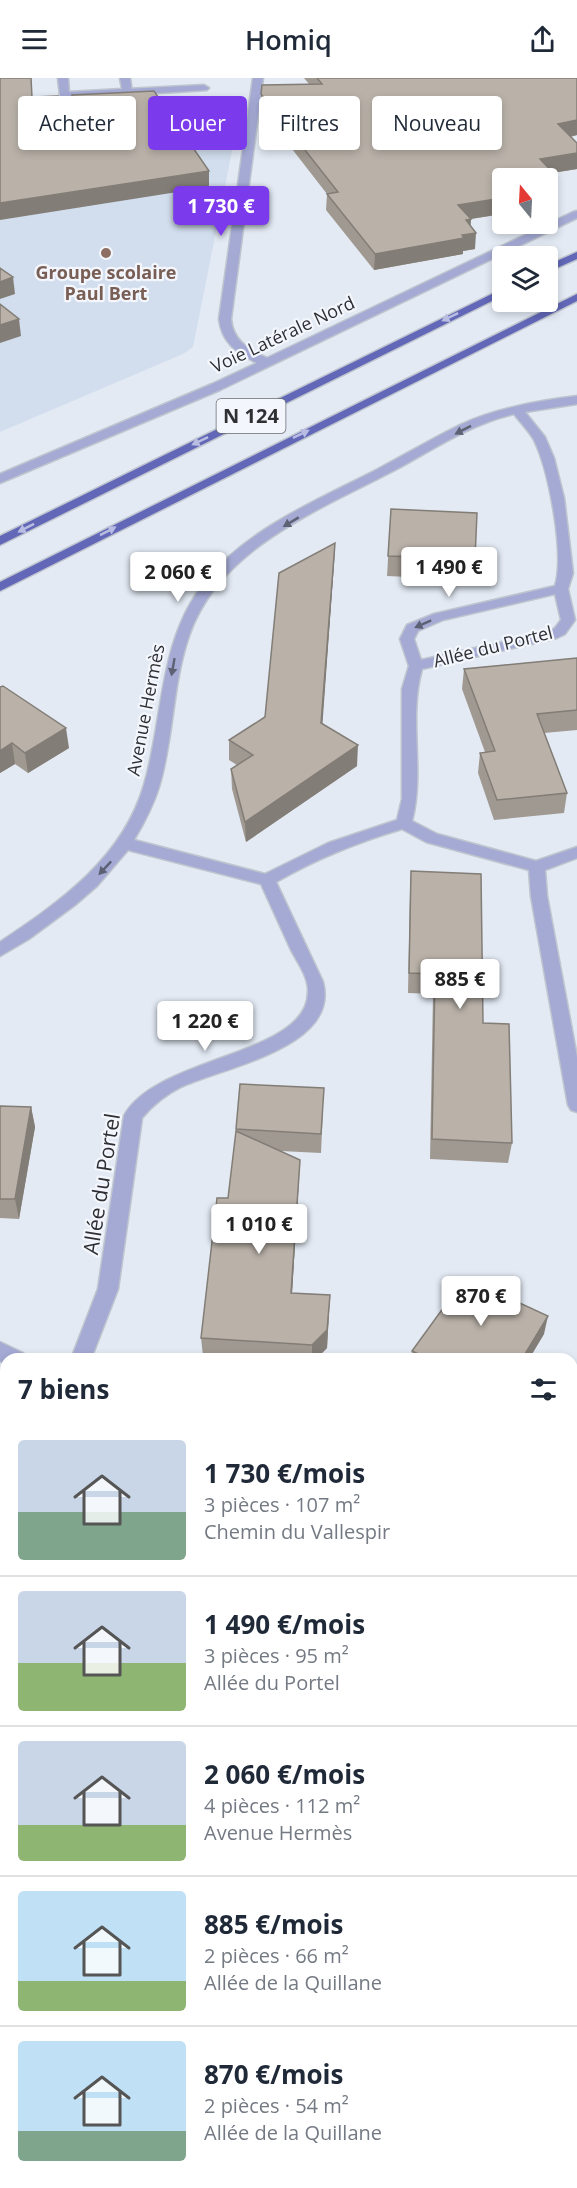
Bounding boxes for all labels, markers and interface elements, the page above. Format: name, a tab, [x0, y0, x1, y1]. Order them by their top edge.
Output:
text: Homiq	[245, 21, 332, 58]
icon: menu	[18, 23, 51, 56]
icon: share	[526, 23, 559, 56]
chip: Acheter	[18, 96, 136, 150]
chip: Louer	[148, 96, 247, 150]
chip: Filtres	[259, 96, 360, 150]
chip: Nouveau	[372, 96, 502, 150]
north arrow	[492, 168, 558, 234]
map controls	[492, 168, 558, 312]
pin: 1 730 €	[166, 186, 276, 237]
text: 1 730 €	[187, 192, 255, 219]
marker: Groupe scolaire Paul Bert	[99, 246, 113, 260]
button: layers	[492, 246, 558, 312]
place label: Groupe scolaire Paul Bert	[36, 260, 176, 305]
street label: Voie Latérale Nord	[207, 290, 358, 378]
one-way arrow	[441, 312, 459, 322]
road number: N 124	[216, 399, 286, 433]
one-way arrow	[454, 425, 471, 434]
one-way arrow	[293, 430, 310, 439]
one-way arrow	[191, 436, 209, 446]
one-way arrow	[282, 517, 299, 527]
one-way arrow	[17, 524, 34, 533]
one-way arrow	[100, 526, 117, 536]
pin: 1 490 €	[394, 547, 504, 598]
pin: 2 060 €	[123, 552, 233, 603]
text: 1 490 €	[415, 553, 483, 580]
text: 2 060 €	[144, 558, 212, 585]
one-way arrow	[414, 619, 431, 628]
street label: Allée du Portel	[431, 620, 555, 672]
street label: Avenue Hermès	[121, 642, 170, 778]
one-way arrow	[168, 658, 177, 677]
one-way arrow	[99, 860, 112, 875]
pin: 885 €	[418, 959, 502, 1010]
text: 885 €	[435, 965, 485, 992]
pin: 1 220 €	[150, 1001, 260, 1052]
text: 1 220 €	[171, 1007, 239, 1034]
street label: Allée du Portel	[76, 1111, 126, 1256]
pin: 1 010 €	[204, 1204, 314, 1255]
text: 1 010 €	[225, 1210, 293, 1237]
pin: 870 €	[439, 1276, 523, 1327]
text: 870 €	[456, 1282, 506, 1309]
text: 7 biens	[18, 1371, 109, 1407]
icon: filters	[527, 1373, 560, 1406]
text: 1 730 €/mois	[204, 1455, 365, 1491]
icon: home	[66, 1464, 138, 1536]
text: 3 pièces · 107 m²	[204, 1491, 360, 1518]
text: Chemin du Vallespir	[204, 1518, 390, 1545]
text: 1 490 €/mois	[204, 1606, 365, 1642]
icon: home	[66, 1615, 138, 1687]
text: 3 pièces · 95 m²	[204, 1642, 349, 1669]
text: Allée du Portel	[204, 1669, 340, 1696]
text: 2 060 €/mois	[204, 1756, 365, 1792]
icon: home	[66, 1765, 138, 1837]
text: 4 pièces · 112 m²	[204, 1792, 360, 1819]
text: Avenue Hermès	[204, 1819, 352, 1846]
text: 885 €/mois	[204, 1906, 343, 1942]
icon: home	[66, 1915, 138, 1987]
text: 2 pièces · 66 m²	[204, 1942, 349, 1969]
text: Allée de la Quillane	[204, 1969, 382, 1996]
text: 870 €/mois	[204, 2056, 343, 2092]
icon: home	[66, 2065, 138, 2137]
text: 2 pièces · 54 m²	[204, 2092, 349, 2119]
text: Allée de la Quillane	[204, 2119, 382, 2146]

